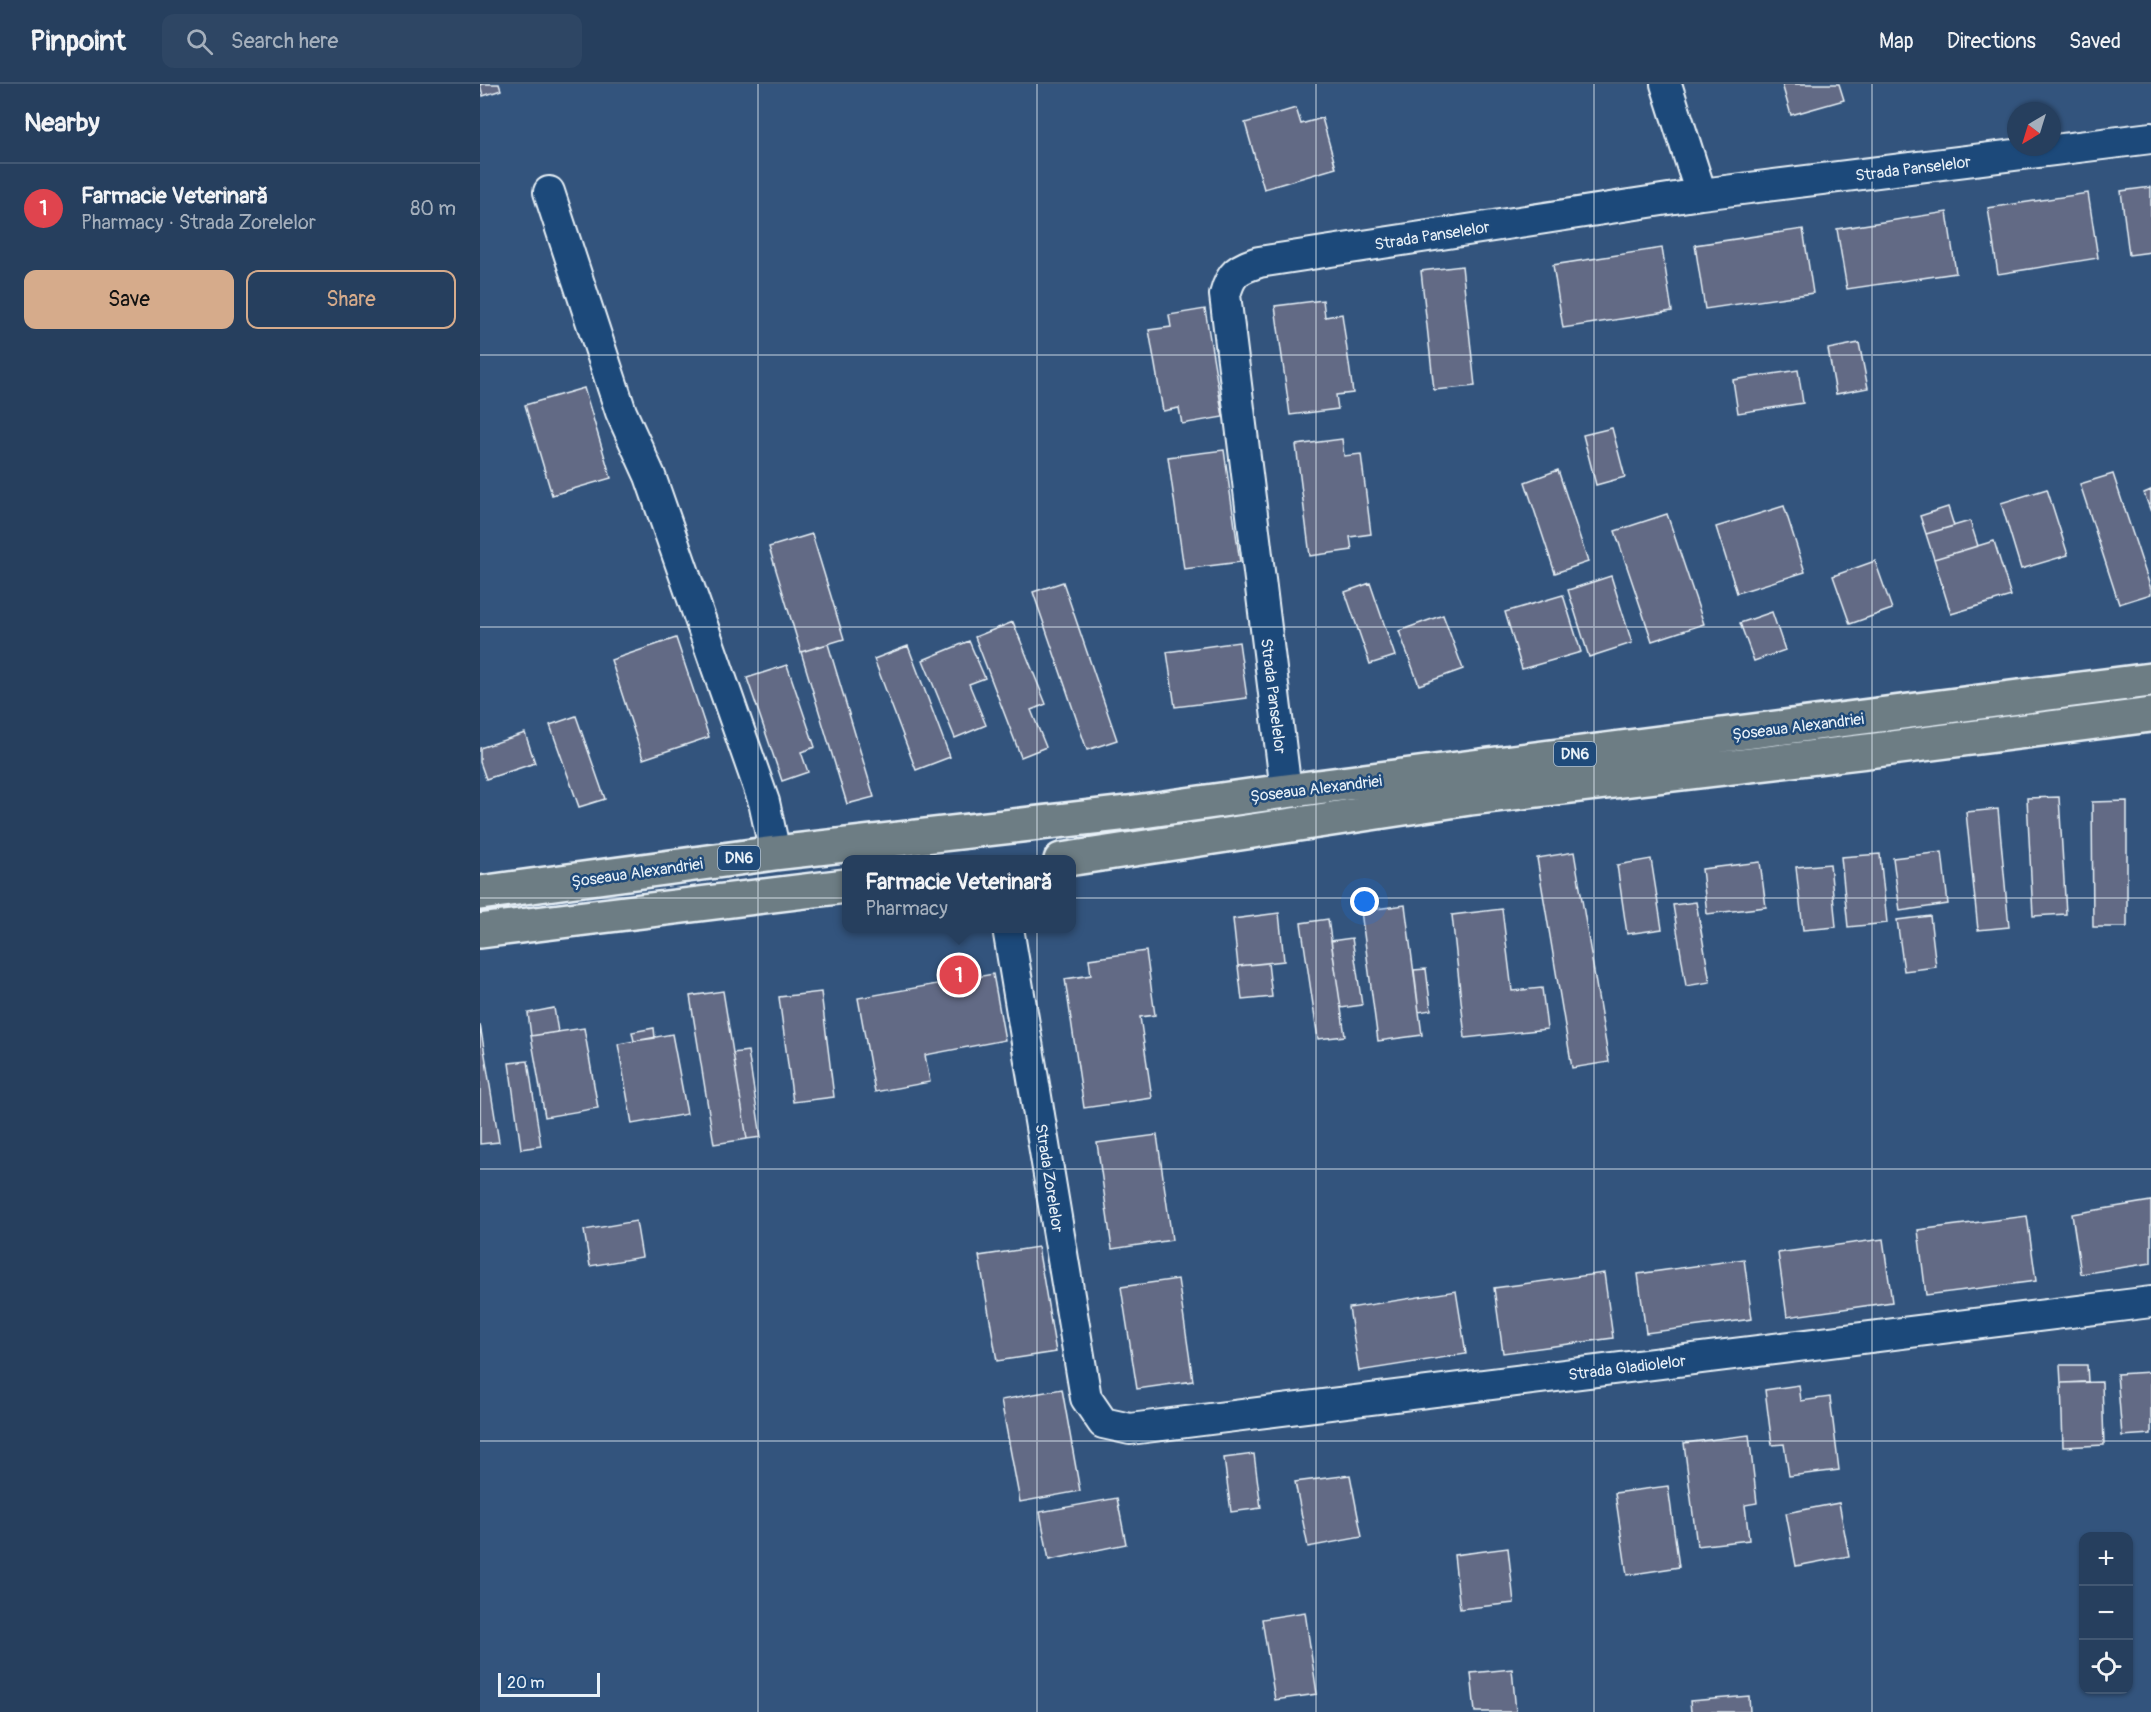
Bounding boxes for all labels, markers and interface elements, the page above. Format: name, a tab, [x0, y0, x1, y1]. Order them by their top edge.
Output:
search box	[162, 14, 582, 68]
text: Pinpoint	[30, 24, 126, 59]
icon: search	[183, 25, 216, 58]
text: Search here	[231, 27, 338, 55]
text: Map	[1879, 28, 1914, 55]
text: Directions	[1947, 28, 2036, 55]
text: Saved	[2069, 28, 2121, 55]
north arrow	[2007, 102, 2061, 156]
text: Nearby	[24, 107, 100, 139]
street label: Strada Panselelor	[1854, 152, 1972, 186]
text: Farmacie Veterinară	[81, 182, 269, 210]
text: 1	[40, 196, 47, 221]
text: 80 m	[410, 196, 456, 221]
text: Pharmacy · Strada Zorelelor	[81, 210, 316, 235]
street label: Strada Panselelor	[1373, 217, 1491, 255]
button: Save	[24, 270, 234, 329]
button: Share	[246, 270, 456, 329]
street label: Strada Panselelor	[1256, 637, 1290, 755]
street label: Șoseaua Alexandriei	[1731, 709, 1865, 745]
road number: DN6	[1554, 742, 1596, 766]
street label: Șoseaua Alexandriei	[1249, 771, 1383, 807]
road number: DN6	[718, 846, 760, 870]
street label: Șoseaua Alexandriei	[570, 854, 704, 892]
popup	[842, 855, 1076, 933]
text: Farmacie Veterinară	[865, 868, 1053, 896]
your location	[1350, 887, 1379, 916]
text: Pharmacy	[865, 896, 948, 921]
pin: 1	[940, 952, 978, 998]
street label: Strada Zorelelor	[1031, 1122, 1068, 1234]
street label: Strada Gladiolelor	[1567, 1351, 1687, 1385]
map controls	[2079, 1532, 2133, 1694]
button: +	[2079, 1532, 2133, 1586]
button: −	[2079, 1586, 2133, 1640]
button: locate	[2079, 1640, 2133, 1694]
scale bar	[498, 1670, 600, 1698]
text: 20 m	[507, 1673, 545, 1693]

